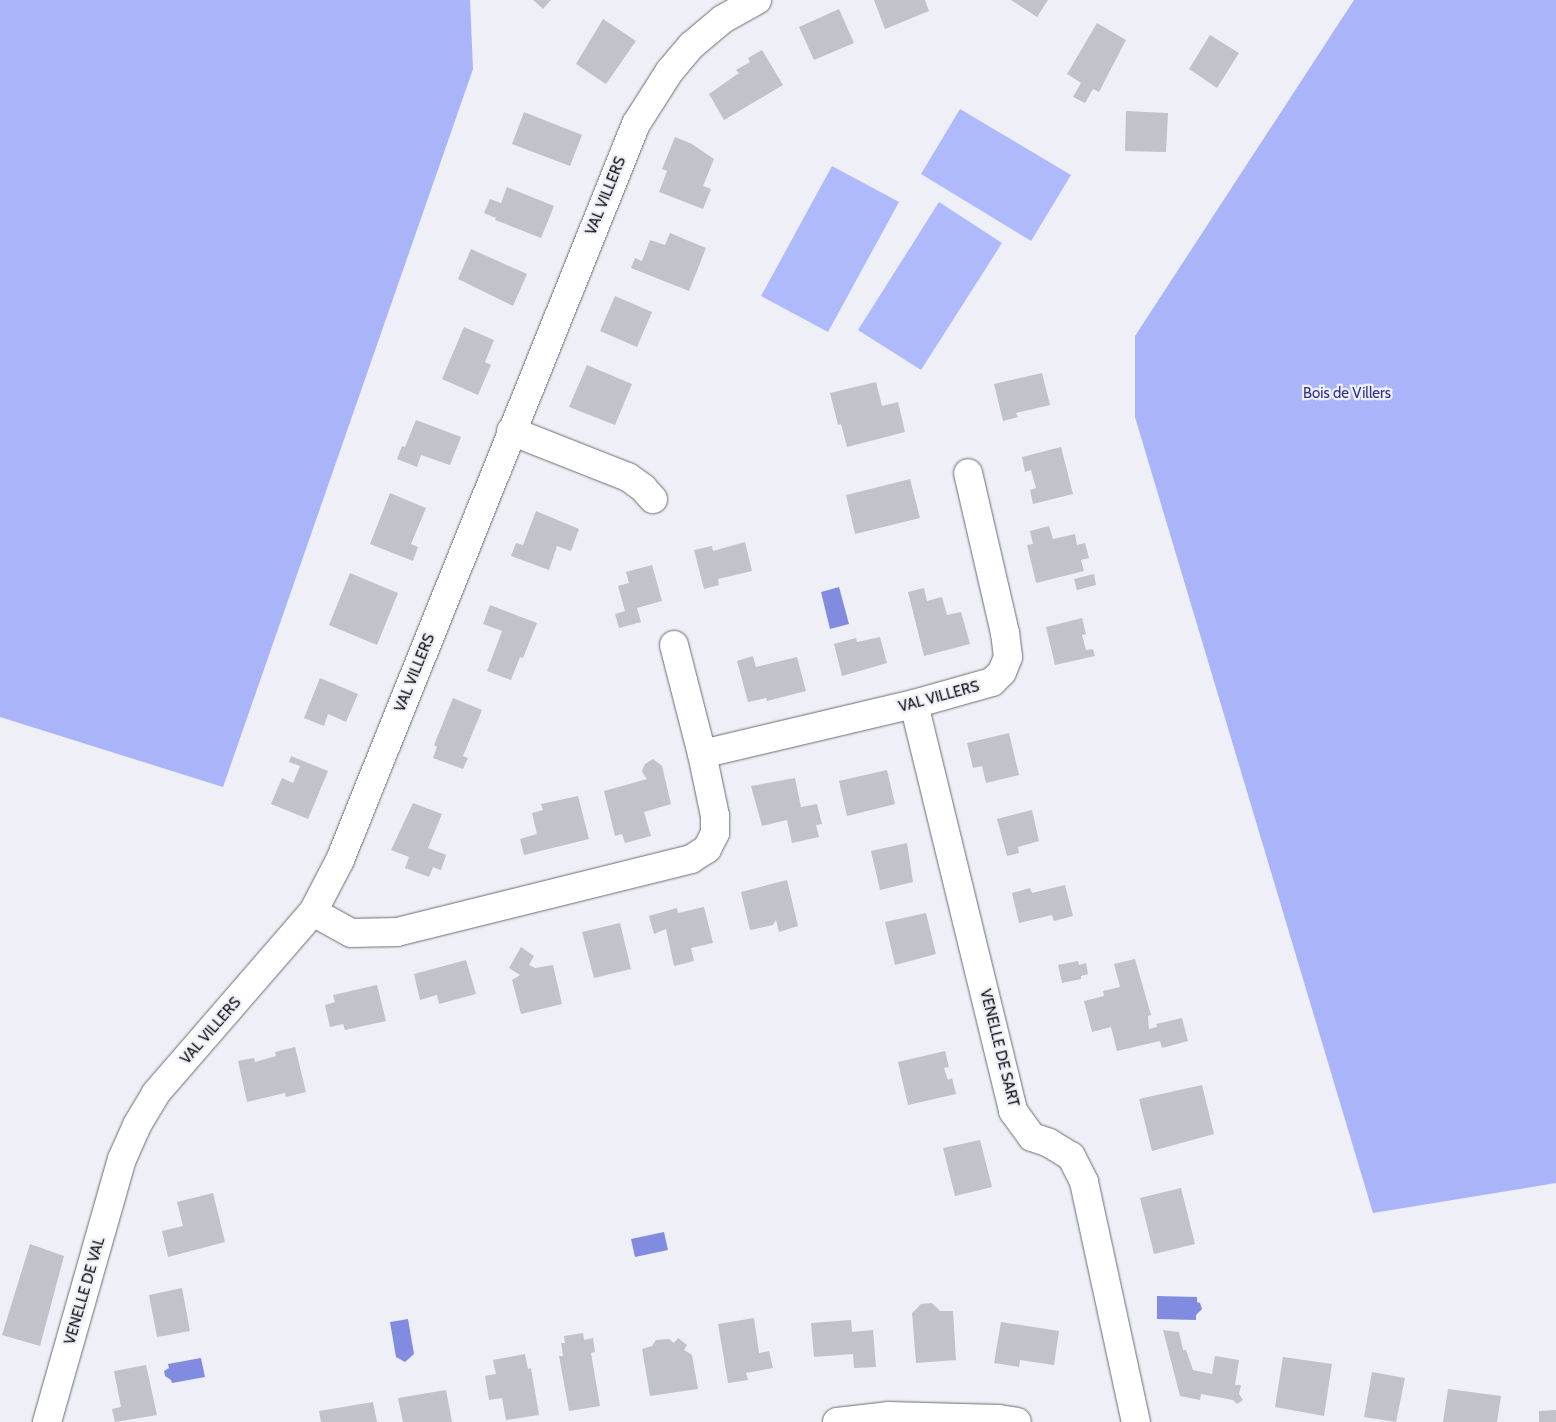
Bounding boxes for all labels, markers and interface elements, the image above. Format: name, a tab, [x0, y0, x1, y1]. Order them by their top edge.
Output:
street label: VAL VILLERS	[582, 154, 630, 238]
park label: Bois de Villers	[1303, 385, 1391, 403]
street label: VAL VILLERS	[391, 631, 439, 715]
street label: VAL VILLERS	[897, 678, 981, 716]
street label: VENELLE DE SART	[976, 987, 1022, 1109]
street label: VAL VILLERS	[177, 994, 245, 1068]
street label: VENELLE DE VAL	[61, 1235, 109, 1347]

